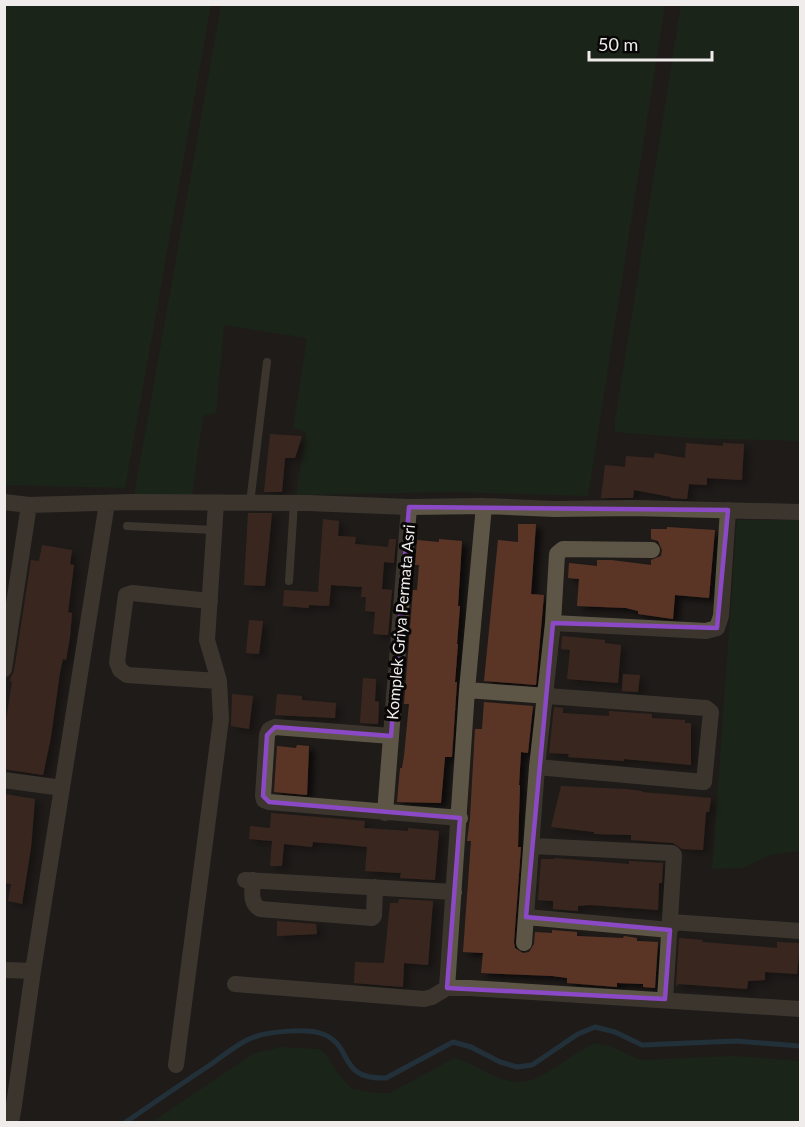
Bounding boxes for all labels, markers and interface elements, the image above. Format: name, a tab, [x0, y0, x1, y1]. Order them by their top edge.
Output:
scale bar	[589, 24, 712, 62]
text: 50 m	[598, 33, 638, 55]
street label: Komplek Griya Permata Asri	[382, 523, 418, 721]

